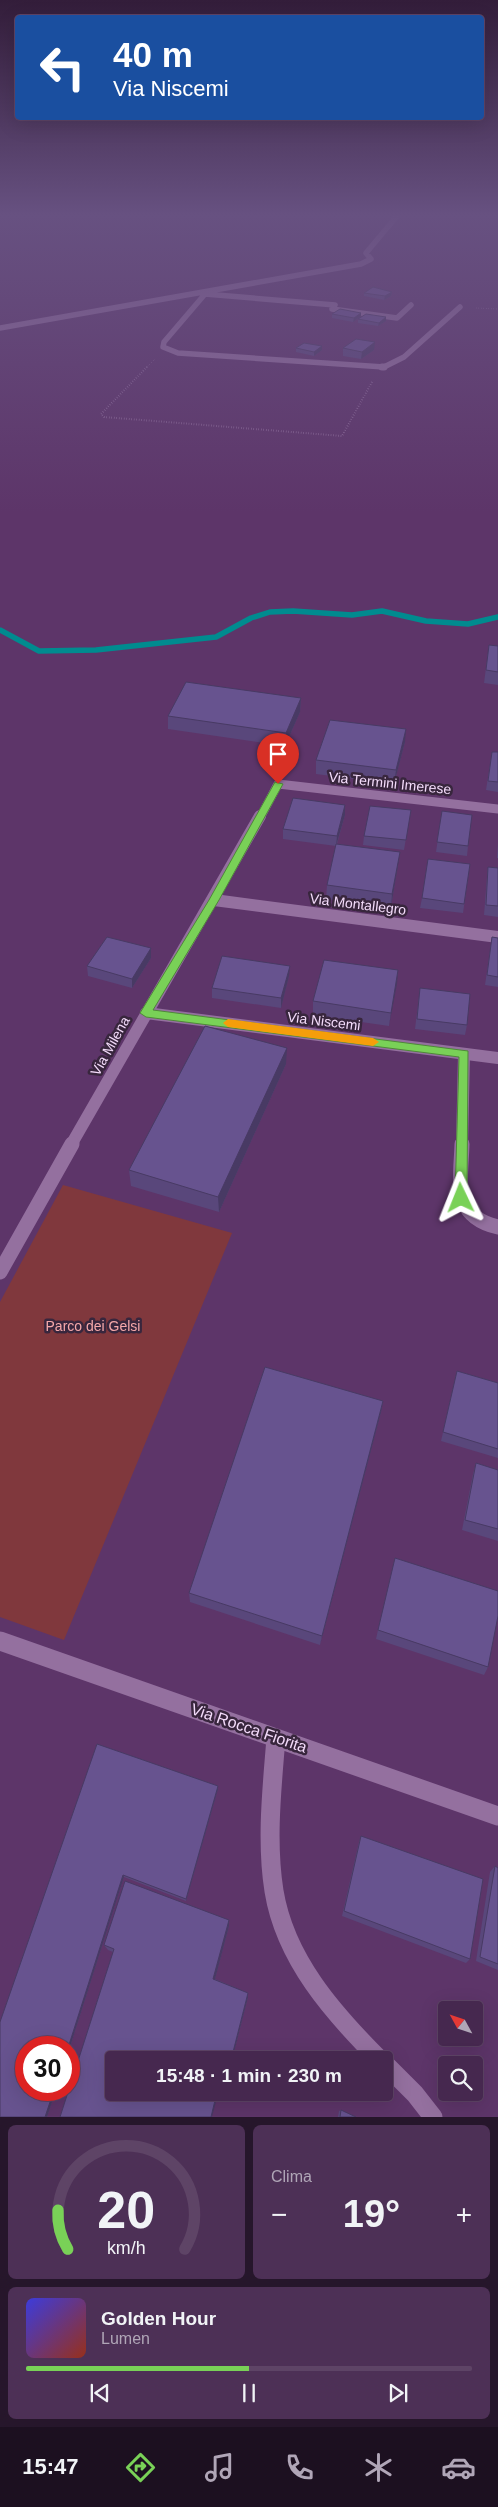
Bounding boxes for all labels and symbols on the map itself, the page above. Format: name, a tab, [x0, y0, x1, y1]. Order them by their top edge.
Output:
pin	[257, 733, 299, 784]
street label: Via Termini Imerese	[328, 769, 452, 797]
street label: Via Montallegro	[309, 890, 407, 918]
street label: Via Niscemi	[286, 1009, 362, 1033]
street label: Via Milena	[87, 1013, 133, 1078]
position arrow	[434, 1171, 486, 1223]
park label: Parco dei Gelsi	[46, 1318, 140, 1334]
street label: Via Rocca Fiorita	[189, 1700, 309, 1756]
north arrow	[438, 2001, 482, 2046]
speed limit sign: 30	[15, 2036, 80, 2101]

